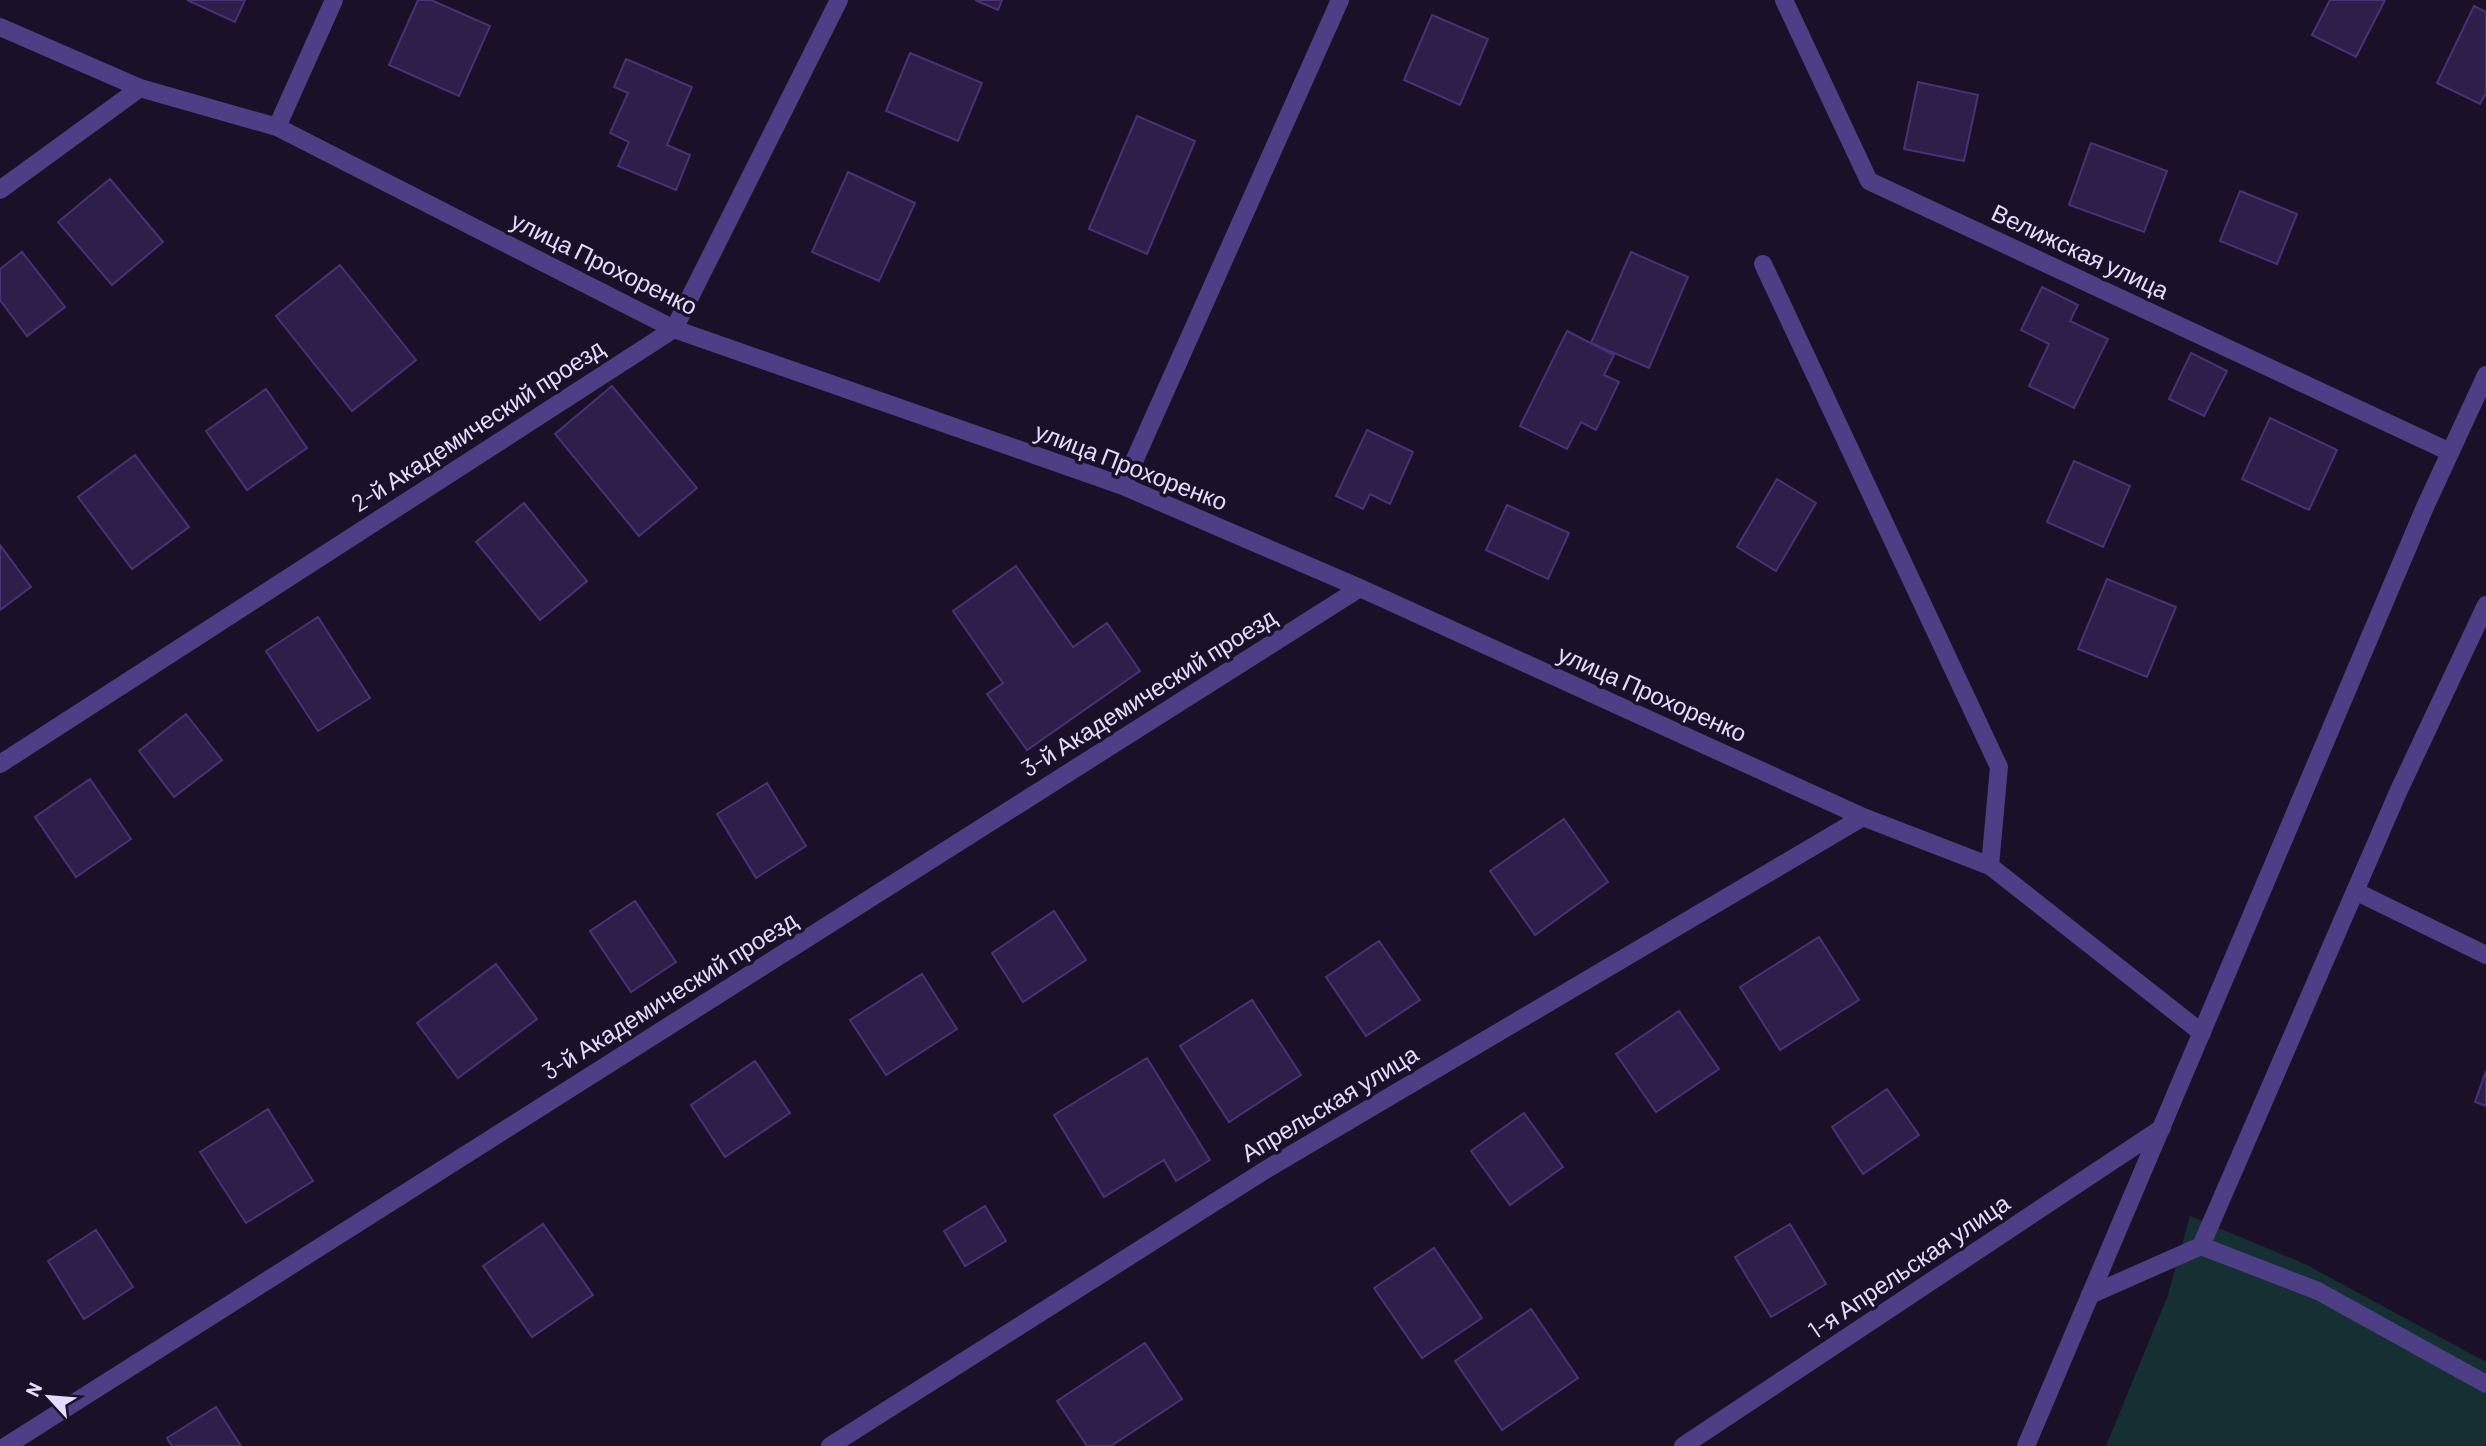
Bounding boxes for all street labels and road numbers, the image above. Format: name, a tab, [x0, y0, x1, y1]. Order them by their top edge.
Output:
street label: Велижская улица	[1987, 197, 2174, 305]
street label: улица Прохоренко	[507, 205, 703, 320]
street label: 2-й Академический проезд	[346, 332, 609, 517]
street label: улица Прохоренко	[1031, 416, 1232, 516]
street label: 3-й Академический проезд	[1016, 601, 1281, 782]
street label: улица Прохоренко	[1554, 638, 1752, 747]
street label: 3-й Академический проезд	[537, 904, 802, 1085]
street label: Апрельская улица	[1235, 1038, 1424, 1167]
street label: 1-я Апрельская улица	[1802, 1187, 2015, 1344]

